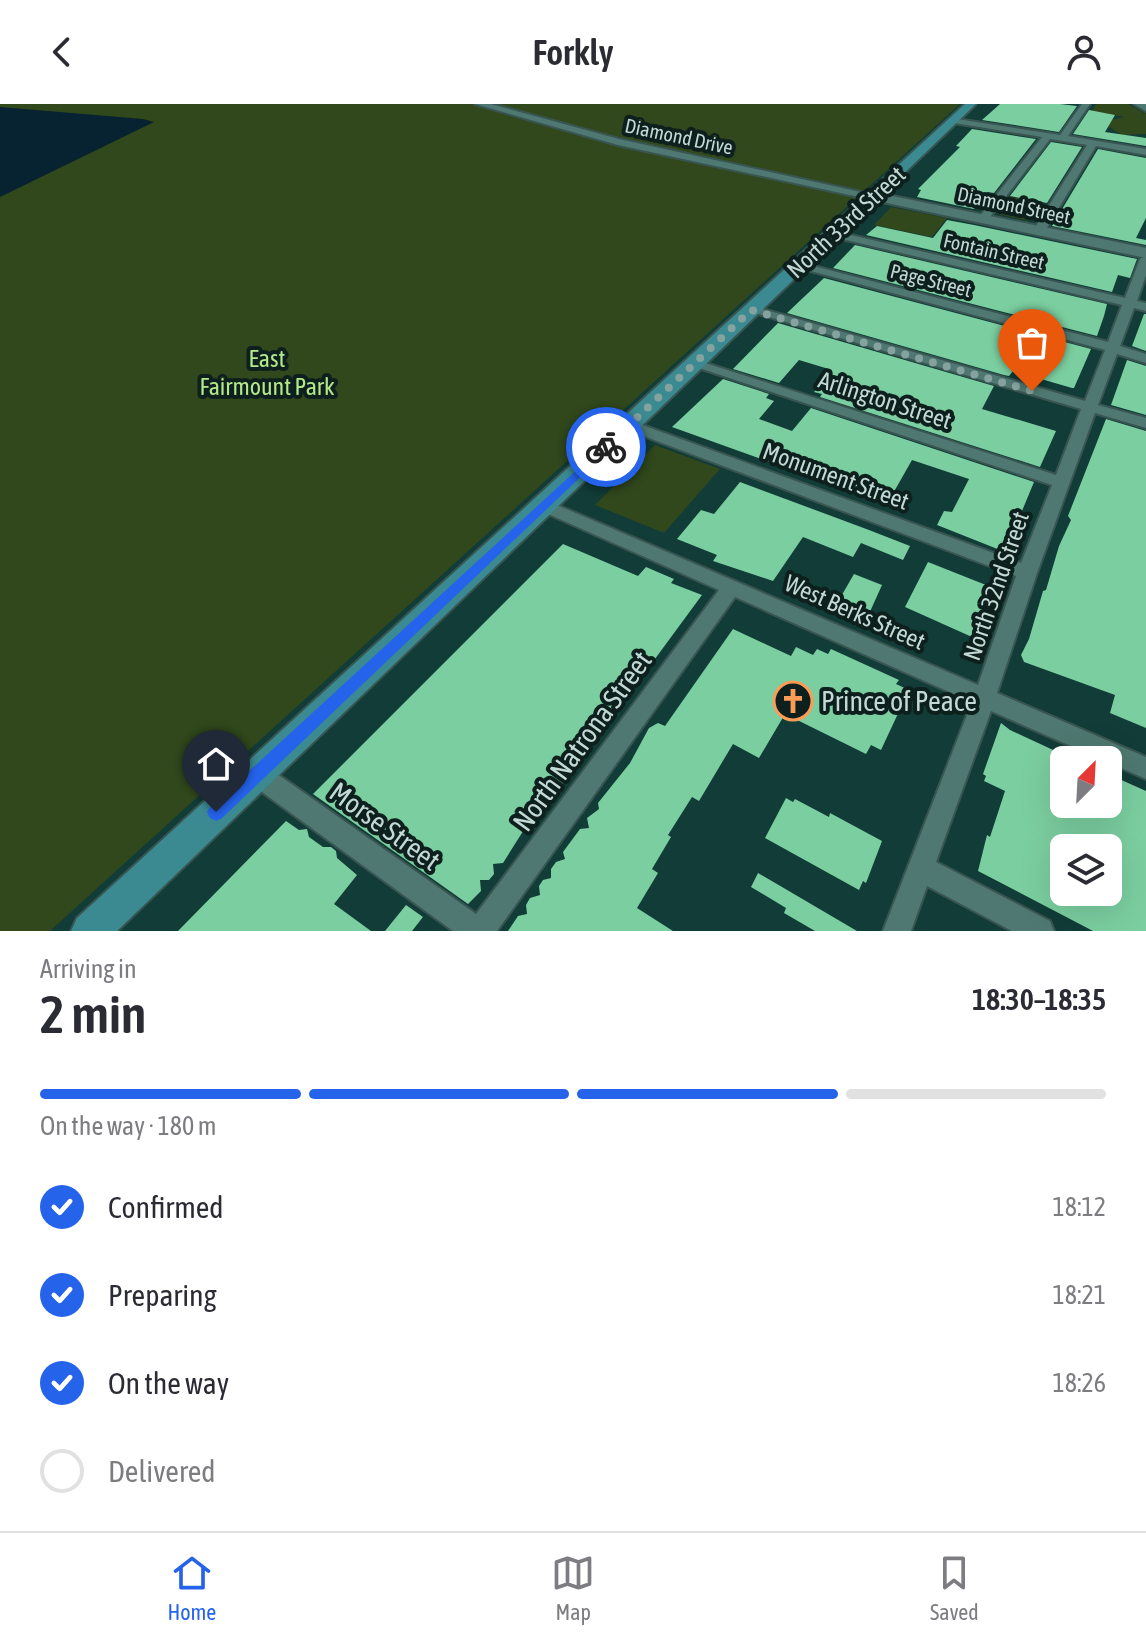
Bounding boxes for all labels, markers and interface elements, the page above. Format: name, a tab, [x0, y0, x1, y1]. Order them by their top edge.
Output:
icon: back	[40, 30, 84, 74]
icon: person	[1062, 30, 1106, 74]
text: Forkly	[532, 31, 614, 73]
street label: Diamond Drive	[623, 113, 735, 159]
street label: North 33rd Street	[782, 161, 911, 283]
street label: Diamond Street	[956, 182, 1073, 228]
street label: Fontain Street	[941, 228, 1047, 274]
street label: Page Street	[888, 259, 974, 301]
pin	[998, 309, 1066, 391]
icon: bag	[1010, 321, 1054, 365]
park label: East Fairmount Park	[199, 345, 335, 400]
street label: Arlington Street	[815, 366, 955, 434]
courier	[566, 407, 646, 487]
icon: bike	[584, 425, 628, 469]
street label: Monument Street	[759, 437, 913, 515]
street label: North 32nd Street	[958, 508, 1034, 664]
street label: West Berks Street	[781, 569, 929, 655]
street label: North Natrona Street	[506, 645, 658, 837]
church icon: Prince of Peace	[772, 680, 814, 722]
place label: Prince of Peace	[821, 685, 977, 717]
pin	[182, 730, 250, 812]
icon: home	[194, 742, 238, 786]
north arrow	[1050, 746, 1122, 818]
map controls	[1050, 746, 1122, 906]
street label: Morse Street	[324, 775, 446, 877]
button: layers	[1050, 834, 1122, 906]
text: Arriving in	[40, 954, 137, 984]
text: 18:30–18:35	[972, 982, 1106, 1016]
text: 2 min	[40, 984, 146, 1044]
text: On the way · 180 m	[40, 1111, 217, 1141]
icon: check	[40, 1185, 84, 1229]
text: Confirmed	[108, 1190, 223, 1224]
text: 18:12	[1052, 1192, 1106, 1222]
icon: check	[40, 1273, 84, 1317]
text: Preparing	[108, 1278, 217, 1312]
text: 18:21	[1052, 1280, 1106, 1310]
icon: check	[40, 1361, 84, 1405]
text: On the way	[108, 1366, 229, 1400]
text: 18:26	[1052, 1368, 1106, 1398]
text: Delivered	[108, 1454, 216, 1488]
tab: Home	[167, 1551, 216, 1625]
tab: Map	[551, 1551, 595, 1625]
tab: Saved	[930, 1551, 979, 1625]

